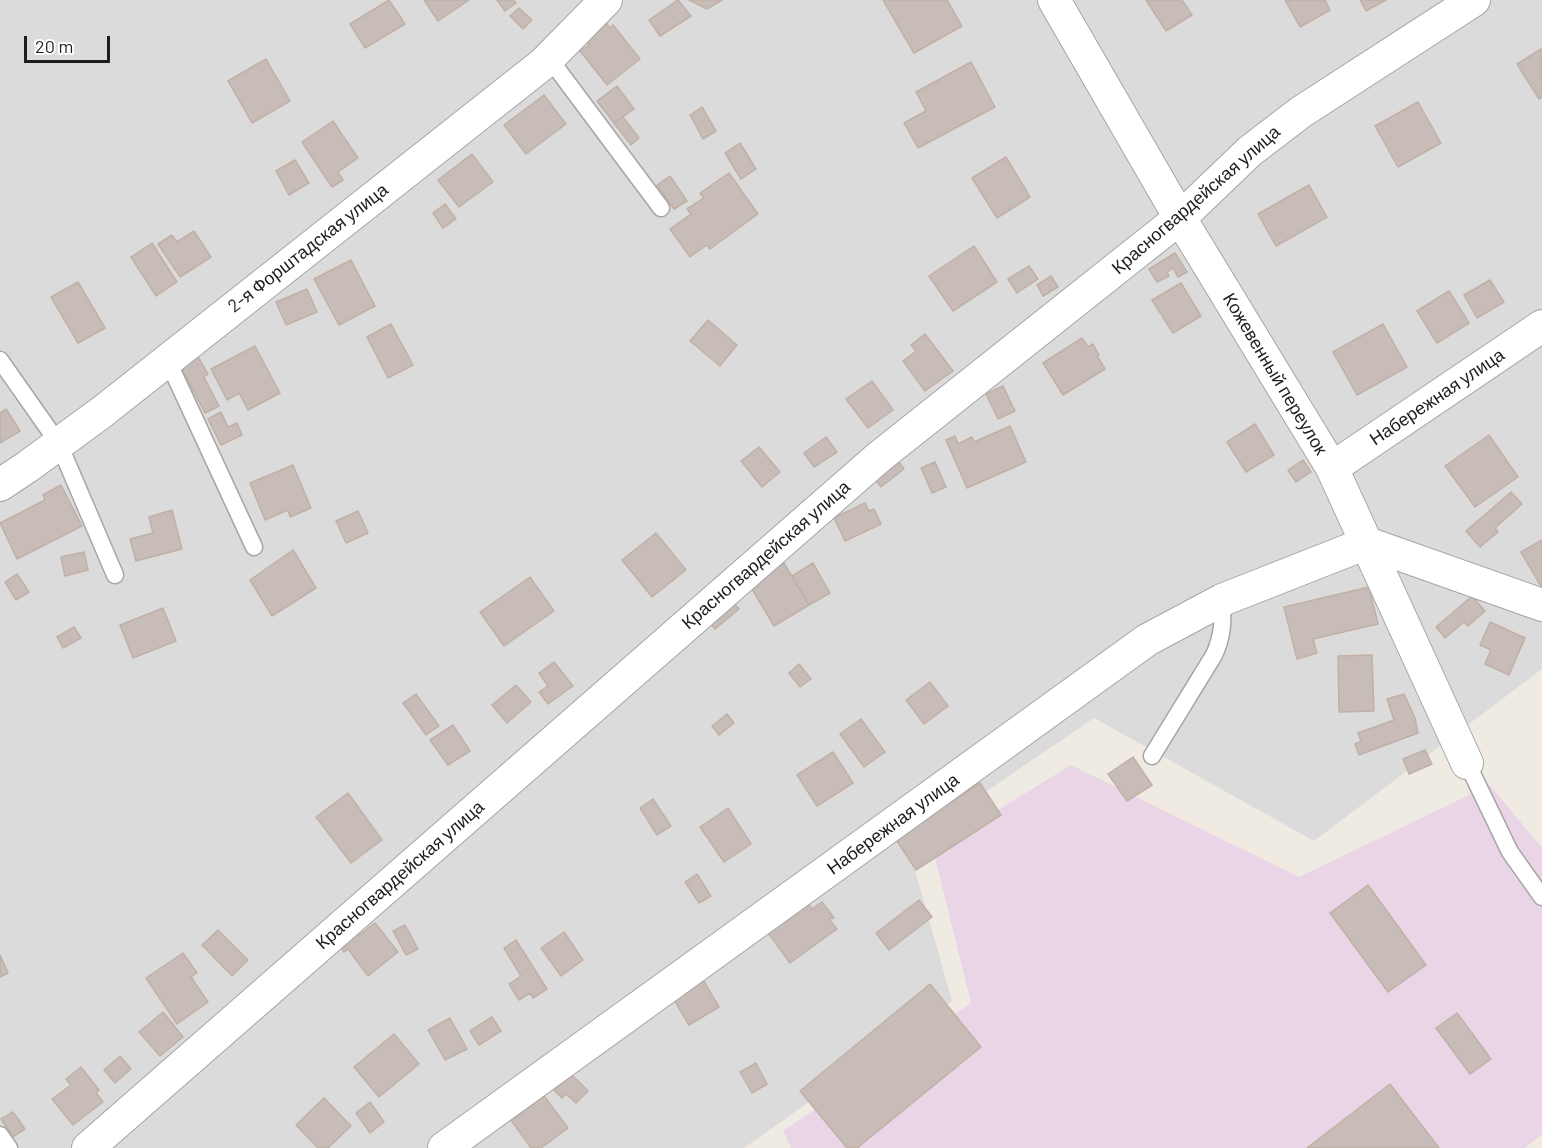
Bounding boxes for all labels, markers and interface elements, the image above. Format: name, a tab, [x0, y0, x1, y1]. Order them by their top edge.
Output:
scale bar	[27, 24, 112, 62]
text: 20 m	[35, 35, 73, 57]
street label: Красногвардейская улица	[1108, 121, 1284, 279]
street label: 2-я Форштадская улица	[224, 179, 392, 317]
street label: Кожевенный переулок	[1218, 289, 1332, 459]
street label: Набережная улица	[1366, 344, 1508, 450]
street label: Красногвардейская улица	[678, 476, 854, 634]
street label: Набережная улица	[823, 769, 963, 879]
street label: Красногвардейская улица	[312, 796, 488, 954]

